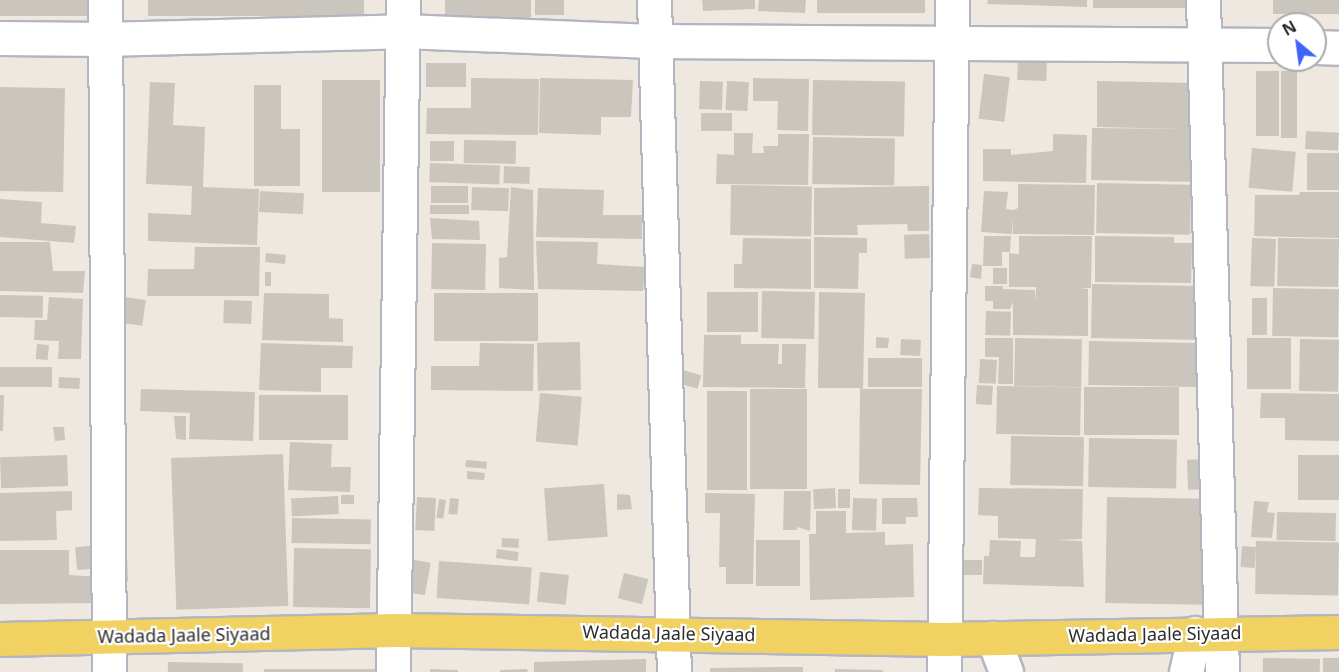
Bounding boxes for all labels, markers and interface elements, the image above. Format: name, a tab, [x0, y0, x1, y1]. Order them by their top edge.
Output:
north arrow	[1267, 12, 1327, 72]
text: N	[1278, 15, 1300, 41]
street label: Wadada Jaale Siyaad	[582, 621, 756, 645]
street label: Wadada Jaale Siyaad	[1068, 622, 1242, 646]
street label: Wadada Jaale Siyaad	[97, 623, 271, 647]

